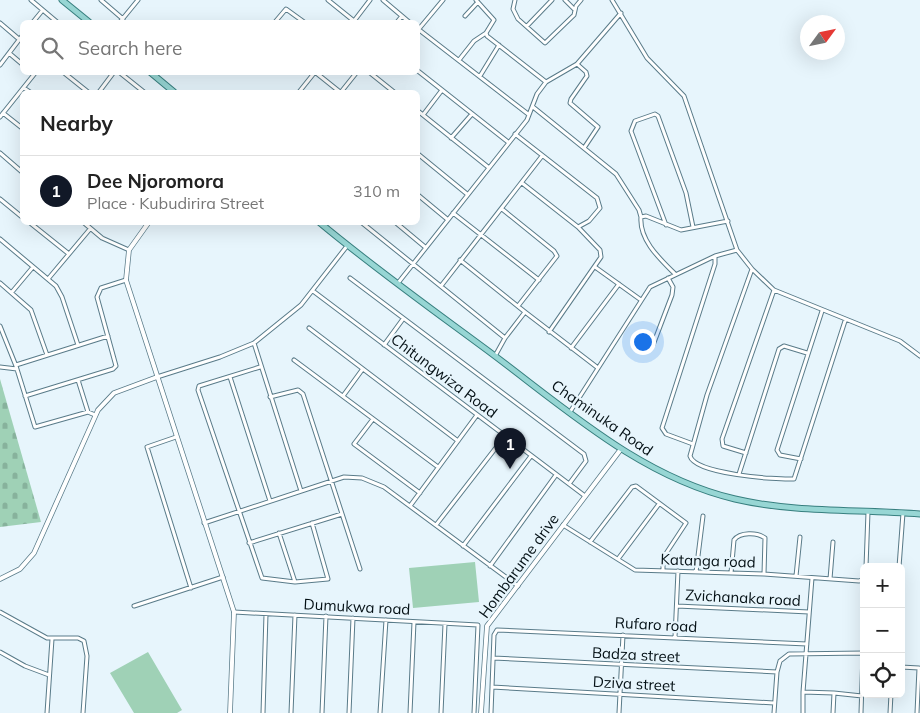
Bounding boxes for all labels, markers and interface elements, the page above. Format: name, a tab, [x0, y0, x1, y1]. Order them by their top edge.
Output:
north arrow	[800, 15, 845, 60]
search box	[20, 20, 420, 75]
icon: search	[38, 34, 66, 62]
text: Search here	[78, 36, 182, 60]
text: Nearby	[40, 110, 113, 136]
text: Dee Njoromora	[87, 169, 224, 193]
text: 1	[51, 181, 61, 201]
text: 310 m	[353, 181, 400, 201]
text: Place · Kubudirira Street	[87, 193, 264, 213]
street label: Chitungwiza Road	[387, 329, 501, 422]
your location	[630, 329, 656, 355]
street label: Chaminuka Road	[548, 376, 657, 460]
pin: 1	[494, 428, 526, 469]
street label: Hombarume drive	[474, 510, 563, 622]
street label: Katanga road	[660, 549, 756, 572]
map controls	[860, 563, 905, 698]
button: +	[860, 563, 905, 608]
street label: Zvichanaka road	[685, 585, 801, 610]
street label: Dumukwa road	[303, 594, 411, 619]
button: −	[860, 608, 905, 653]
street label: Rufaro road	[614, 613, 698, 636]
street label: Badza street	[591, 643, 681, 666]
button: locate	[860, 653, 905, 698]
street label: Dziva street	[592, 672, 676, 695]

